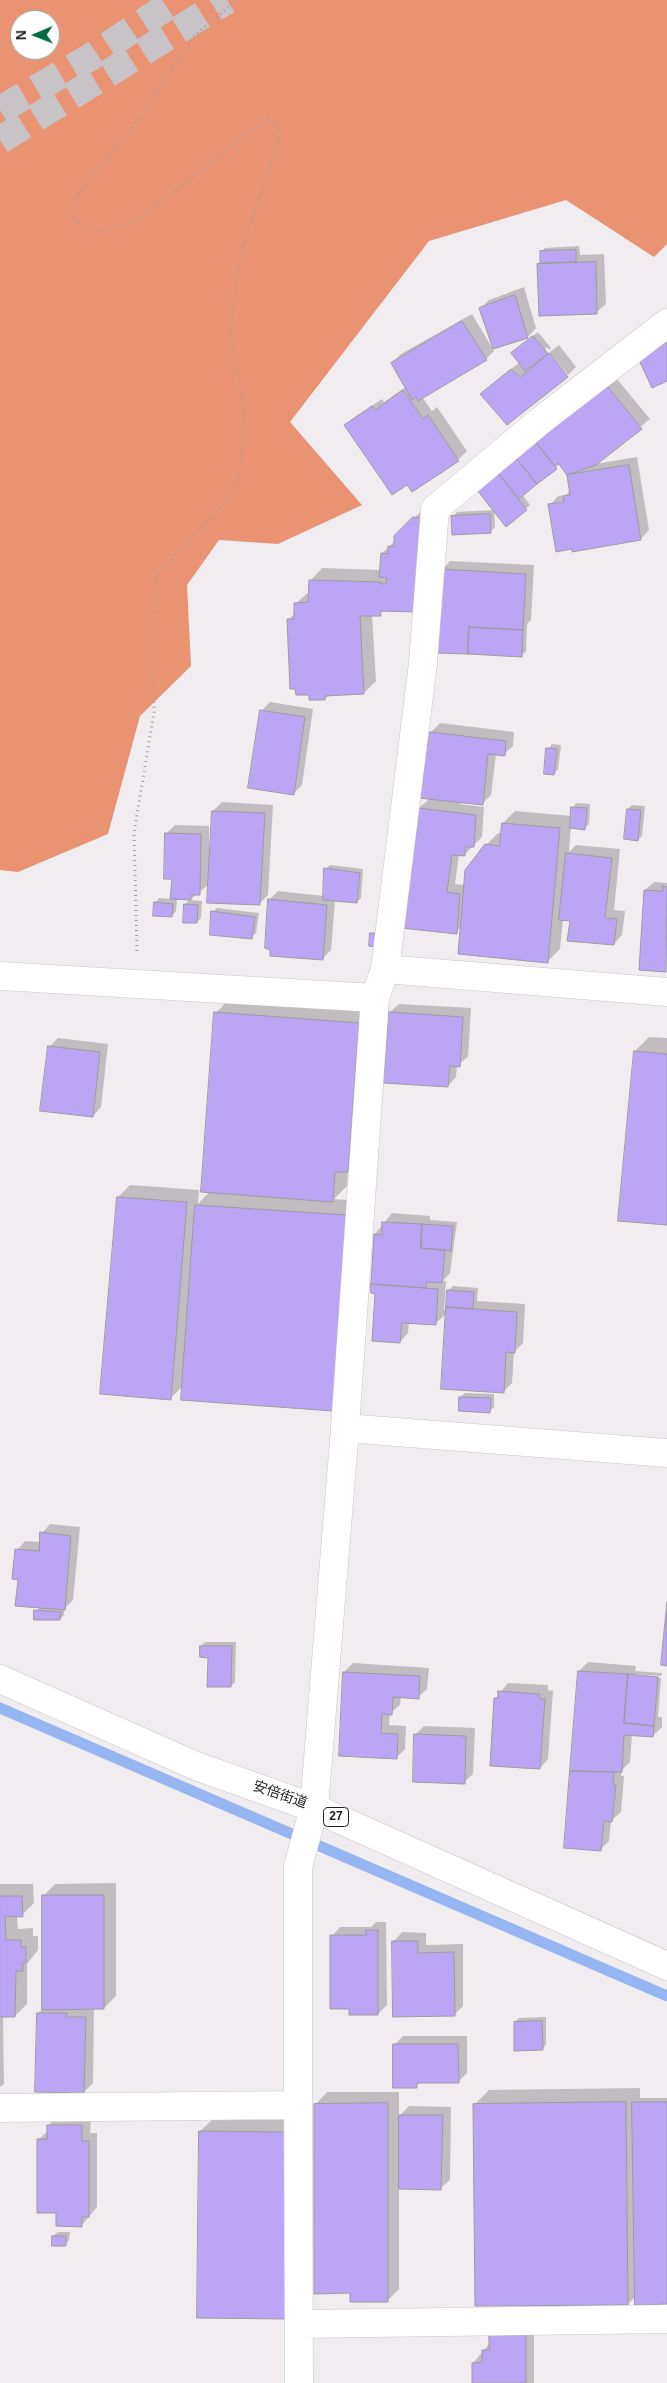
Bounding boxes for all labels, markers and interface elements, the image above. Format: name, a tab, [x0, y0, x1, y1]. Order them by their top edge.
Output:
north arrow	[10, 10, 60, 60]
text: N	[13, 30, 29, 40]
street label: 安倍街道	[251, 1778, 309, 1812]
road number: 27	[324, 1808, 348, 1826]

